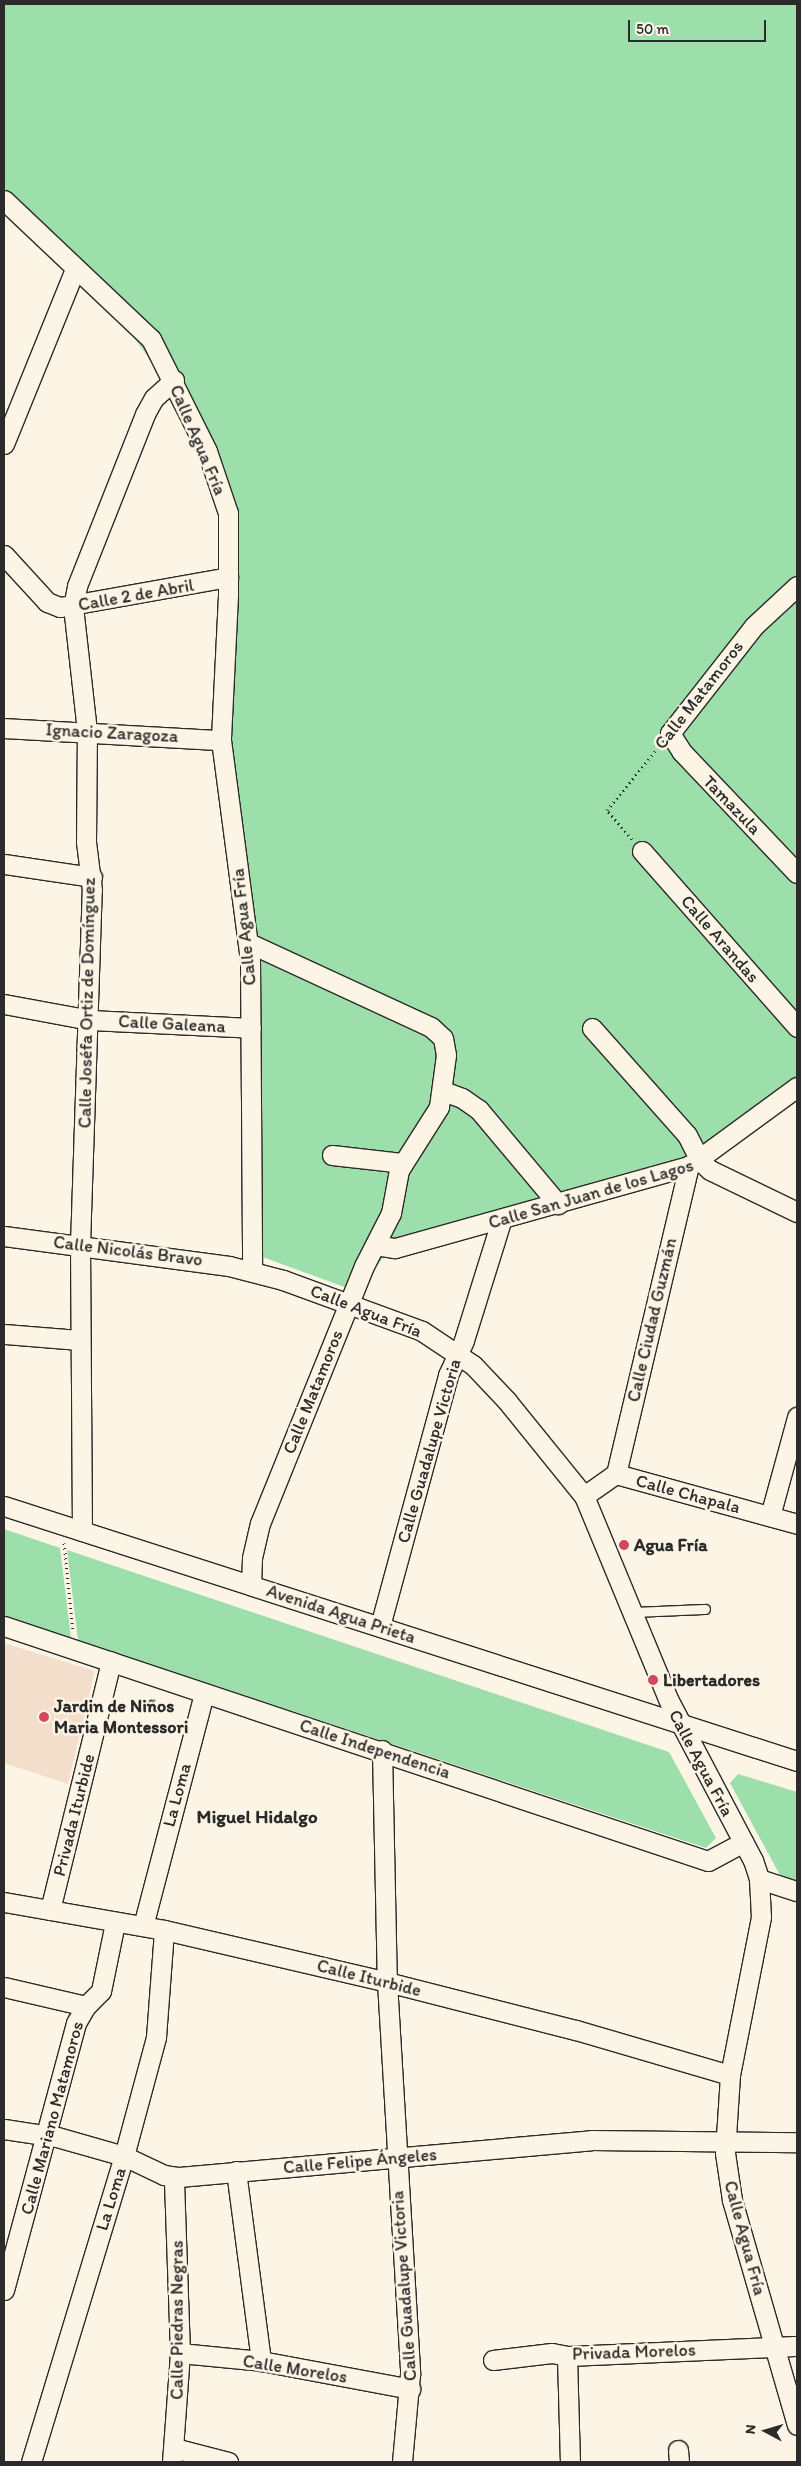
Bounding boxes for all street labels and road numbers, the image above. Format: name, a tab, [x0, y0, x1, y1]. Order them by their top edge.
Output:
street label: Calle Agua Fría	[165, 382, 231, 498]
street label: Calle 2 de Abril	[76, 574, 196, 616]
street label: Calle Matamoros	[650, 637, 748, 753]
street label: Ignacio Zaragoza	[45, 719, 179, 747]
street label: Tamazula	[698, 771, 766, 839]
street label: Calle Agua Fría	[227, 867, 261, 987]
street label: Calle Joséfa Ortiz de Domínguez	[74, 877, 100, 1129]
street label: Calle Arandas	[676, 891, 764, 987]
street label: Calle Galeana	[118, 1010, 226, 1038]
street label: Calle San Juan de los Lagos	[486, 1154, 696, 1234]
street label: Calle Nicolás Bravo	[52, 1231, 204, 1271]
street label: Calle Ciudad Guzmán	[623, 1236, 681, 1404]
street label: Calle Agua Fría	[307, 1280, 425, 1342]
street label: Calle Matamoros	[278, 1327, 348, 1457]
street label: Calle Guadalupe Victoria	[392, 1356, 466, 1546]
street label: Calle Chapala	[634, 1470, 742, 1518]
street label: Avenida Agua Prieta	[264, 1580, 418, 1648]
street label: Calle Agua Fría	[664, 1706, 738, 1820]
street label: Calle Independencia	[297, 1714, 453, 1784]
street label: Privada Iturbide	[48, 1752, 100, 1878]
street label: La Loma	[158, 1761, 196, 1829]
street label: Calle Iturbide	[315, 1955, 423, 2001]
street label: Calle Mariano Matamoros	[16, 2019, 88, 2217]
street label: Calle Felipe Ángeles	[283, 2144, 437, 2178]
street label: La Loma	[91, 2165, 131, 2233]
street label: Calle Agua Fría	[719, 2178, 771, 2298]
street label: Calle Guadalupe Victoria	[387, 2189, 421, 2383]
street label: Calle Piedras Negras	[166, 2240, 188, 2400]
street label: Privada Morelos	[572, 2339, 696, 2365]
street label: Calle Morelos	[241, 2350, 349, 2388]

